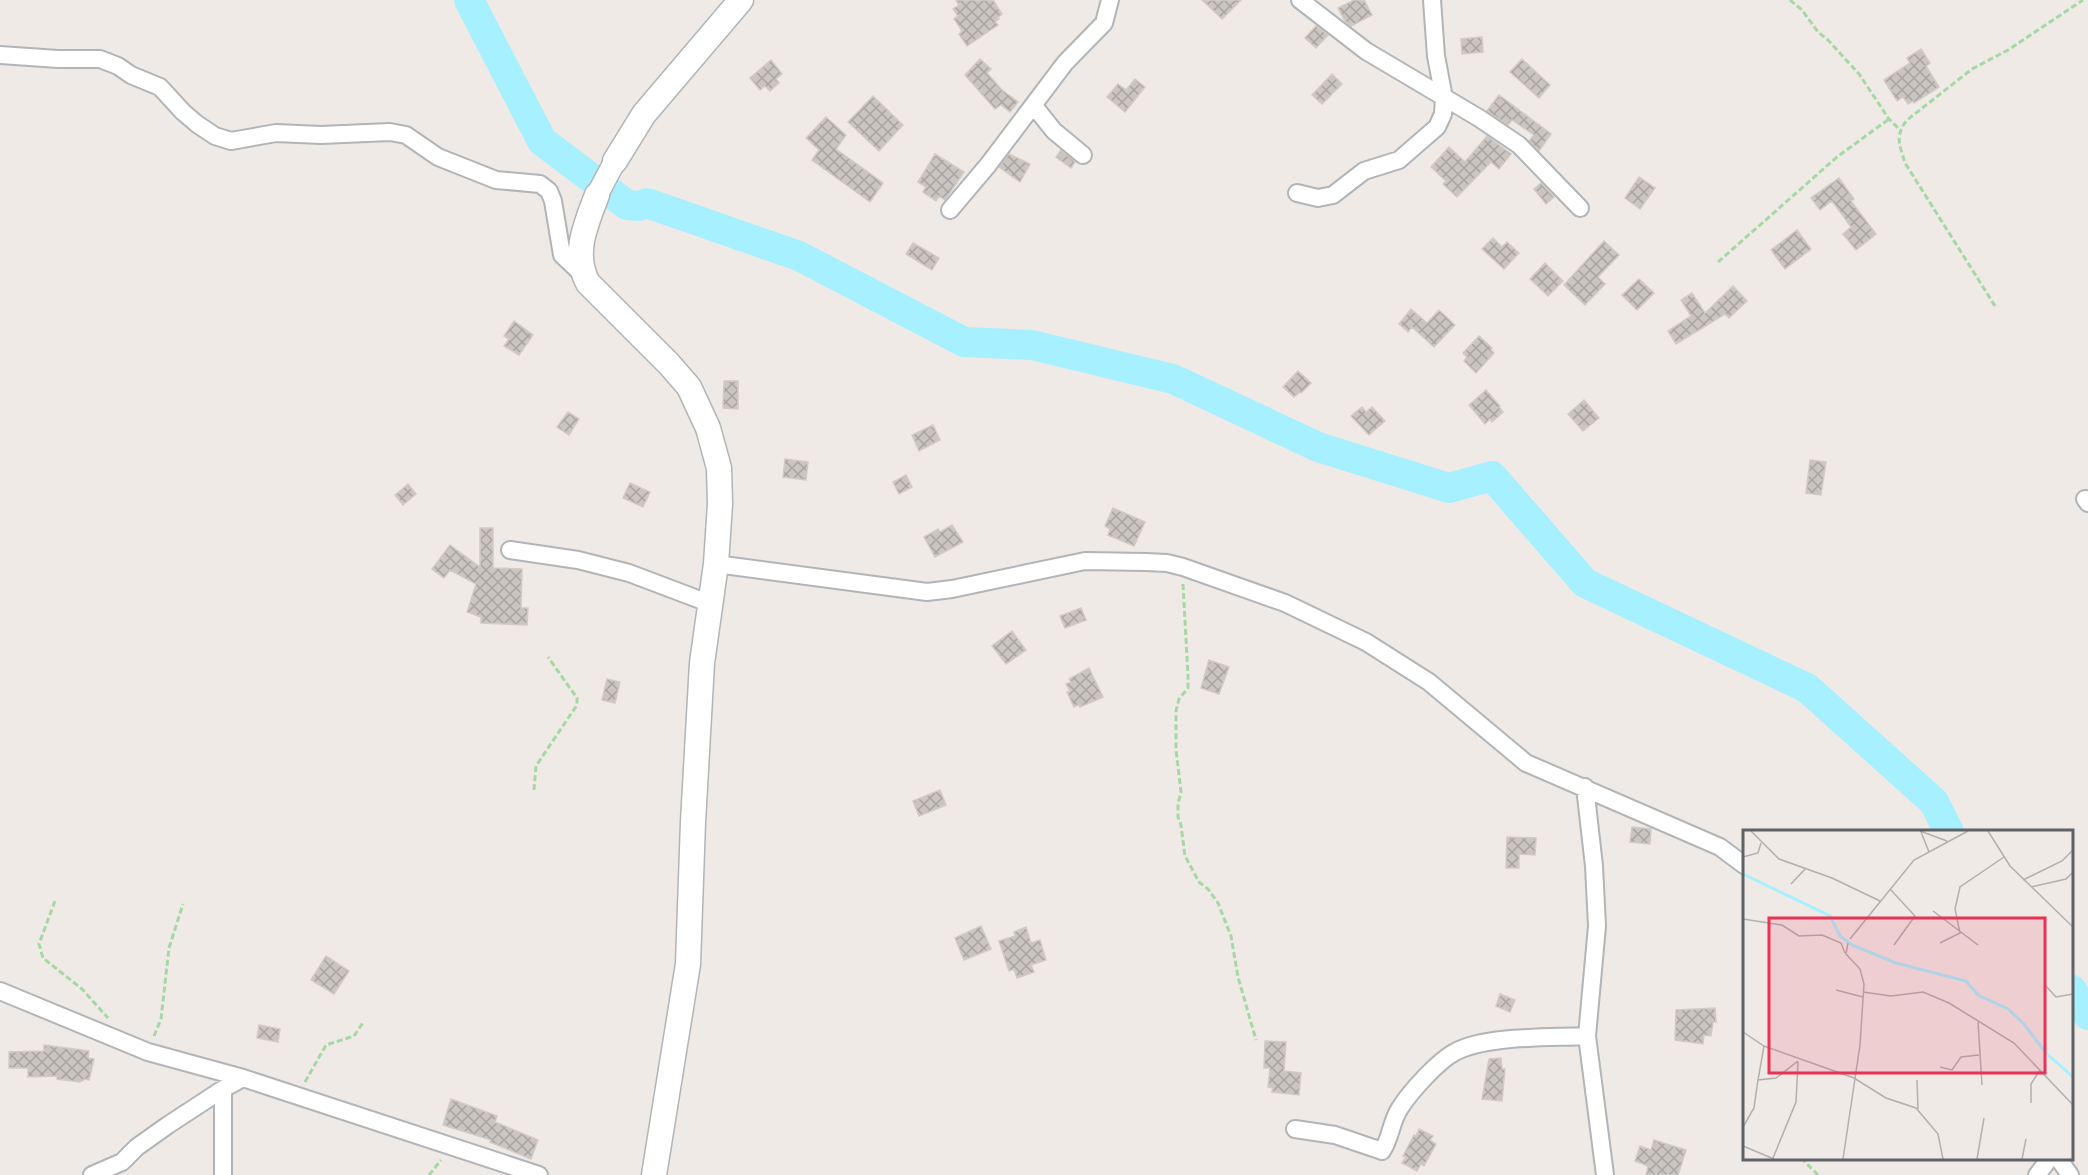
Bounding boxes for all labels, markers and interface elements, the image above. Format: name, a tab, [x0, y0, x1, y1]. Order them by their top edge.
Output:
inset map	[1743, 830, 2073, 1160]

